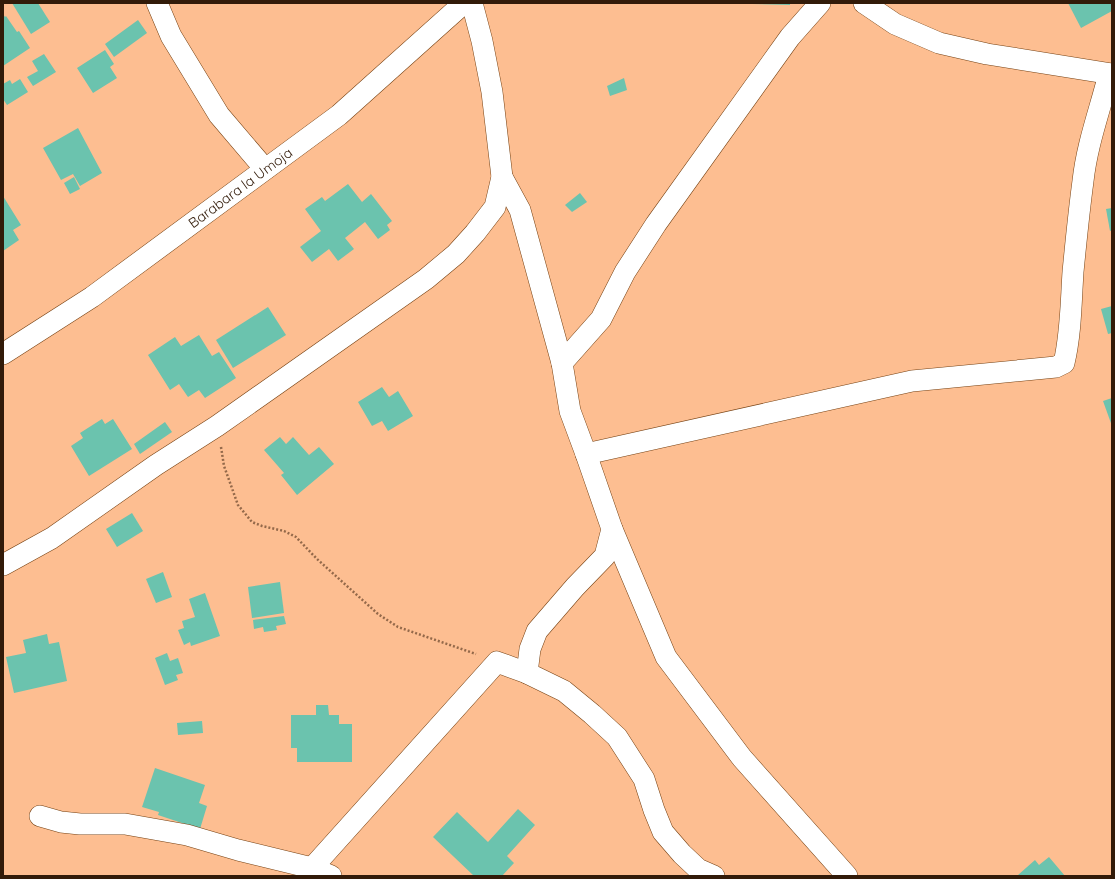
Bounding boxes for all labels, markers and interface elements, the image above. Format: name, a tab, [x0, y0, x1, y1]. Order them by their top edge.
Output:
street label: Barabara la Umoja	[185, 143, 296, 232]

